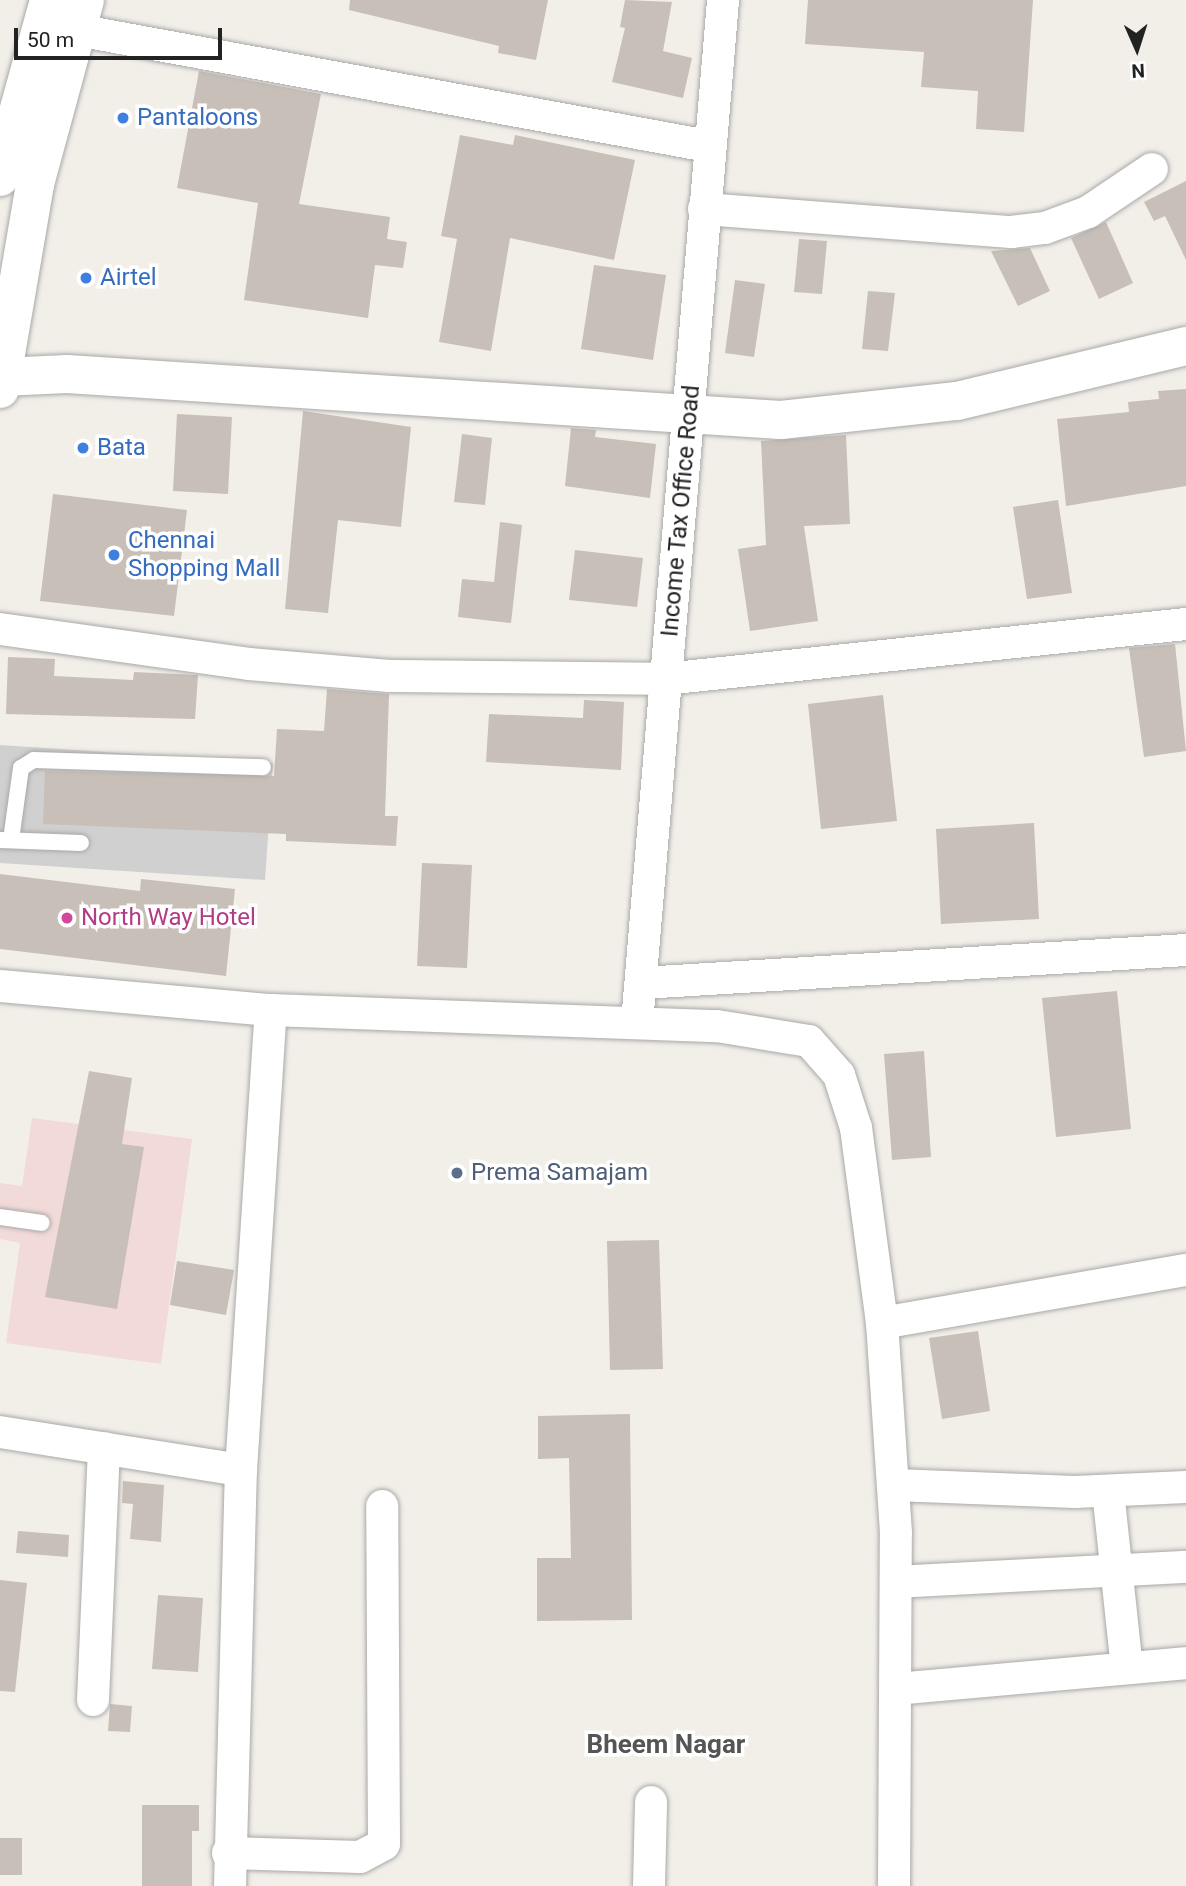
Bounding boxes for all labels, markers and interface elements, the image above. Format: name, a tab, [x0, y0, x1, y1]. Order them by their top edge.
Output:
scale bar	[18, 14, 226, 58]
north arrow	[1102, 14, 1172, 84]
text: 50 m	[27, 28, 74, 52]
text: N	[1131, 59, 1145, 82]
place label: Pantaloons	[137, 104, 258, 132]
marker: Pantaloons	[115, 110, 131, 126]
place label: Airtel	[100, 264, 157, 292]
marker: Airtel	[78, 270, 94, 286]
street label: Income Tax Office Road	[656, 384, 706, 638]
place label: Bata	[97, 434, 146, 462]
marker: Bata	[75, 440, 91, 456]
place label: Chennai Shopping Mall	[128, 527, 280, 583]
marker: Chennai Shopping Mall	[106, 547, 122, 563]
place label: North Way Hotel	[81, 904, 256, 932]
marker: North Way Hotel	[59, 910, 75, 926]
place label: Prema Samajam	[471, 1159, 648, 1187]
marker: Prema Samajam	[449, 1165, 465, 1181]
district label: Bheem Nagar	[587, 1729, 745, 1761]

